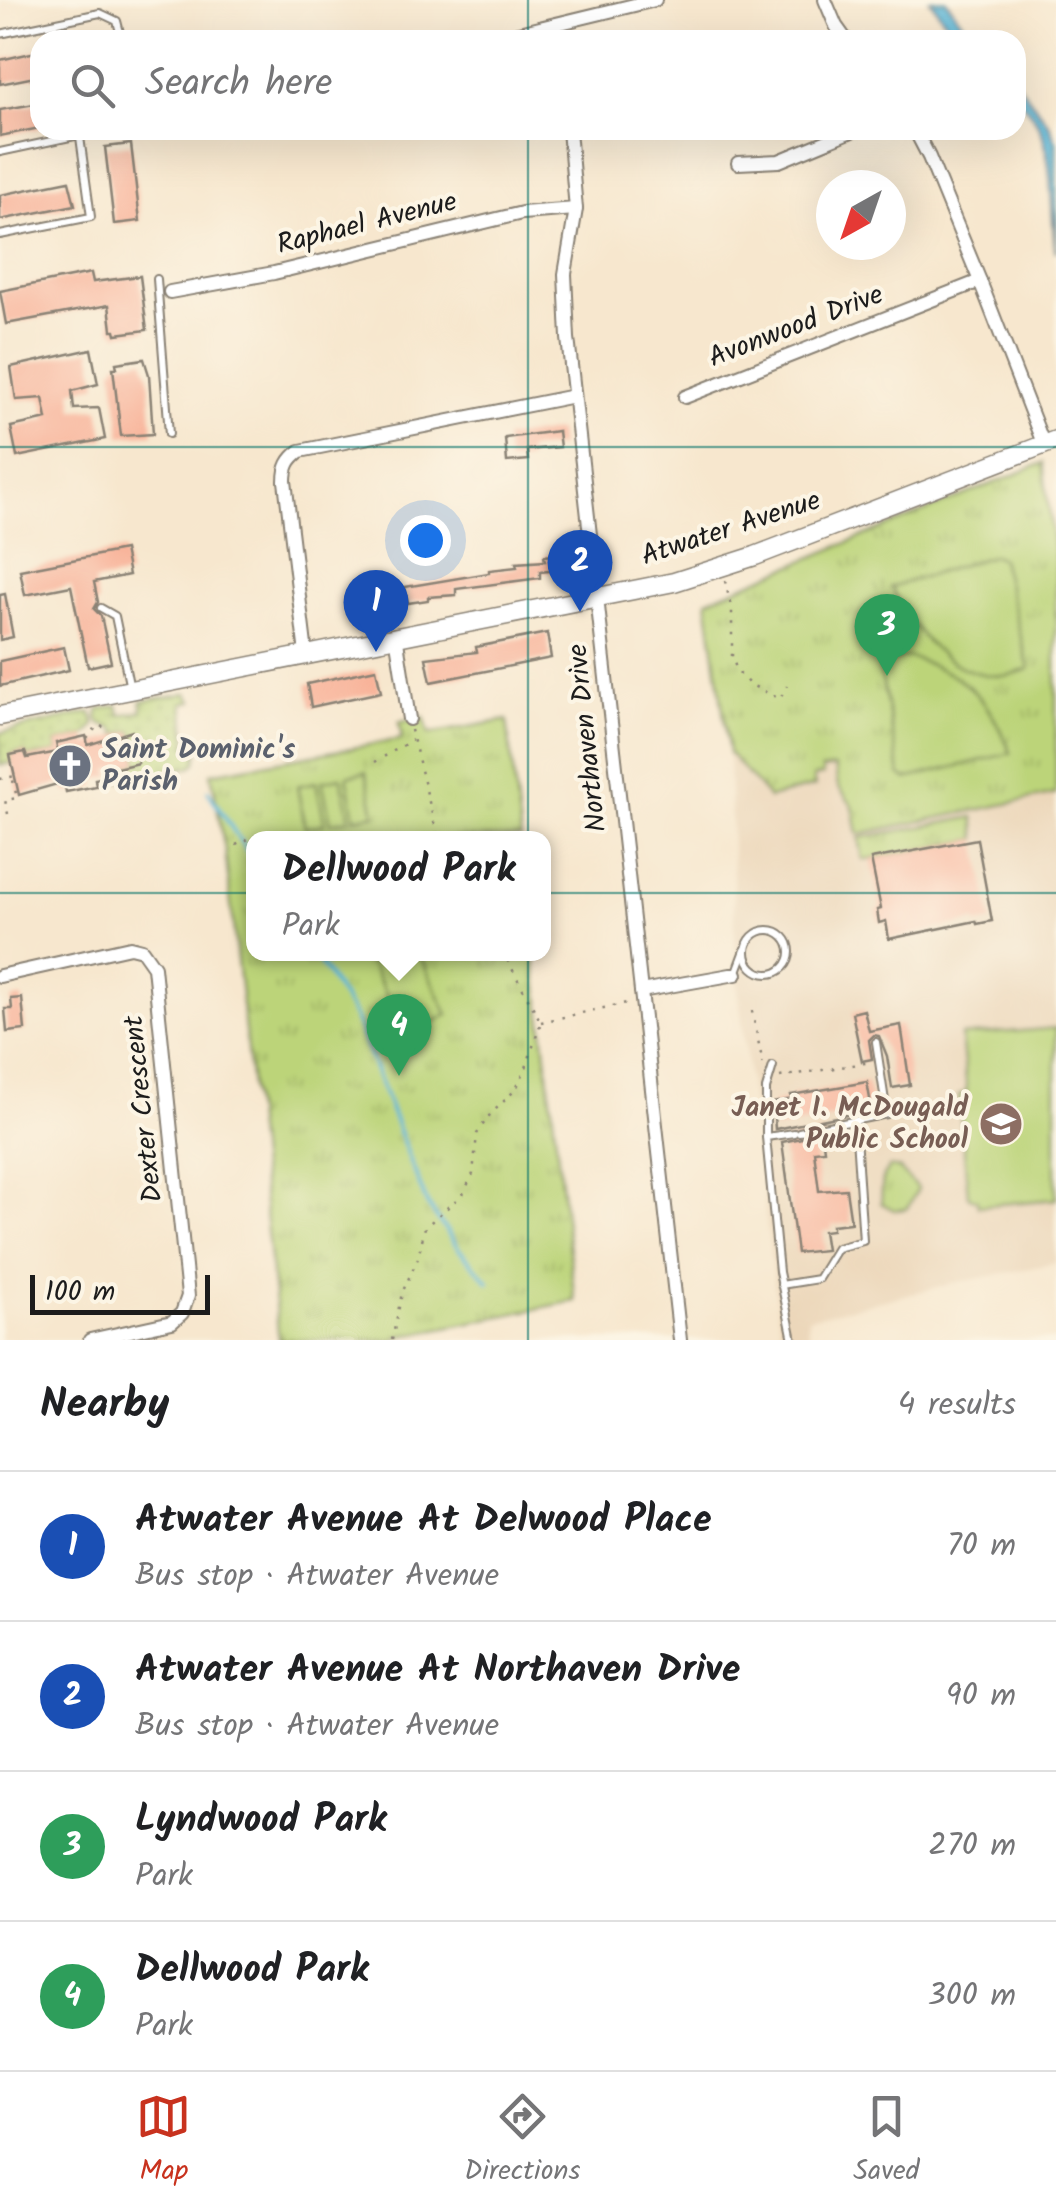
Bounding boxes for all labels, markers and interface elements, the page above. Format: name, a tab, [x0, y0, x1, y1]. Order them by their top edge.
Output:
search box	[30, 30, 1026, 140]
text: Search here	[145, 55, 332, 115]
icon: search	[65, 58, 120, 113]
north arrow	[816, 170, 906, 260]
street label: Raphael Avenue	[272, 180, 462, 268]
street label: Avonwood Drive	[702, 273, 890, 381]
street label: Atwater Avenue	[636, 479, 827, 579]
your location	[400, 515, 451, 566]
pin: 2	[548, 530, 612, 612]
pin: 1	[344, 570, 408, 652]
pin: 3	[854, 594, 920, 676]
street label: Northaven Drive	[556, 641, 620, 834]
place label: Saint Dominic's Parish	[102, 728, 295, 805]
church icon: Saint Dominic's Parish	[47, 743, 93, 789]
popup	[246, 831, 551, 961]
text: Dellwood Park	[282, 841, 515, 901]
text: Park	[282, 901, 340, 952]
pin: 4	[366, 994, 432, 1076]
street label: Dexter Crescent	[112, 1012, 176, 1205]
place label: Janet I. McDougald Public School	[731, 1086, 969, 1163]
school or university icon: Janet I. McDougald Public School	[978, 1101, 1024, 1147]
scale bar	[30, 1270, 210, 1314]
text: 100 m	[45, 1270, 115, 1315]
text: Nearby	[40, 1372, 169, 1439]
text: 4 results	[898, 1380, 1016, 1431]
text: Atwater Avenue At Delwood Place	[135, 1491, 712, 1551]
text: 1	[68, 1521, 77, 1572]
text: 70 m	[947, 1521, 1016, 1572]
text: Bus stop · Atwater Avenue	[135, 1551, 499, 1602]
text: Atwater Avenue At Northaven Drive	[135, 1641, 740, 1701]
text: 2	[63, 1671, 82, 1722]
text: 90 m	[946, 1671, 1016, 1722]
text: Bus stop · Atwater Avenue	[135, 1701, 499, 1752]
text: Lyndwood Park	[135, 1791, 387, 1851]
text: 3	[64, 1821, 81, 1872]
text: 270 m	[928, 1821, 1016, 1872]
text: Park	[135, 1851, 193, 1902]
text: Dellwood Park	[135, 1941, 369, 2001]
text: 4	[64, 1971, 81, 2022]
text: 300 m	[927, 1971, 1016, 2022]
text: Park	[135, 2001, 193, 2052]
tab: Map	[136, 2089, 191, 2194]
tab: Directions	[464, 2089, 580, 2194]
tab: Saved	[853, 2089, 920, 2194]

